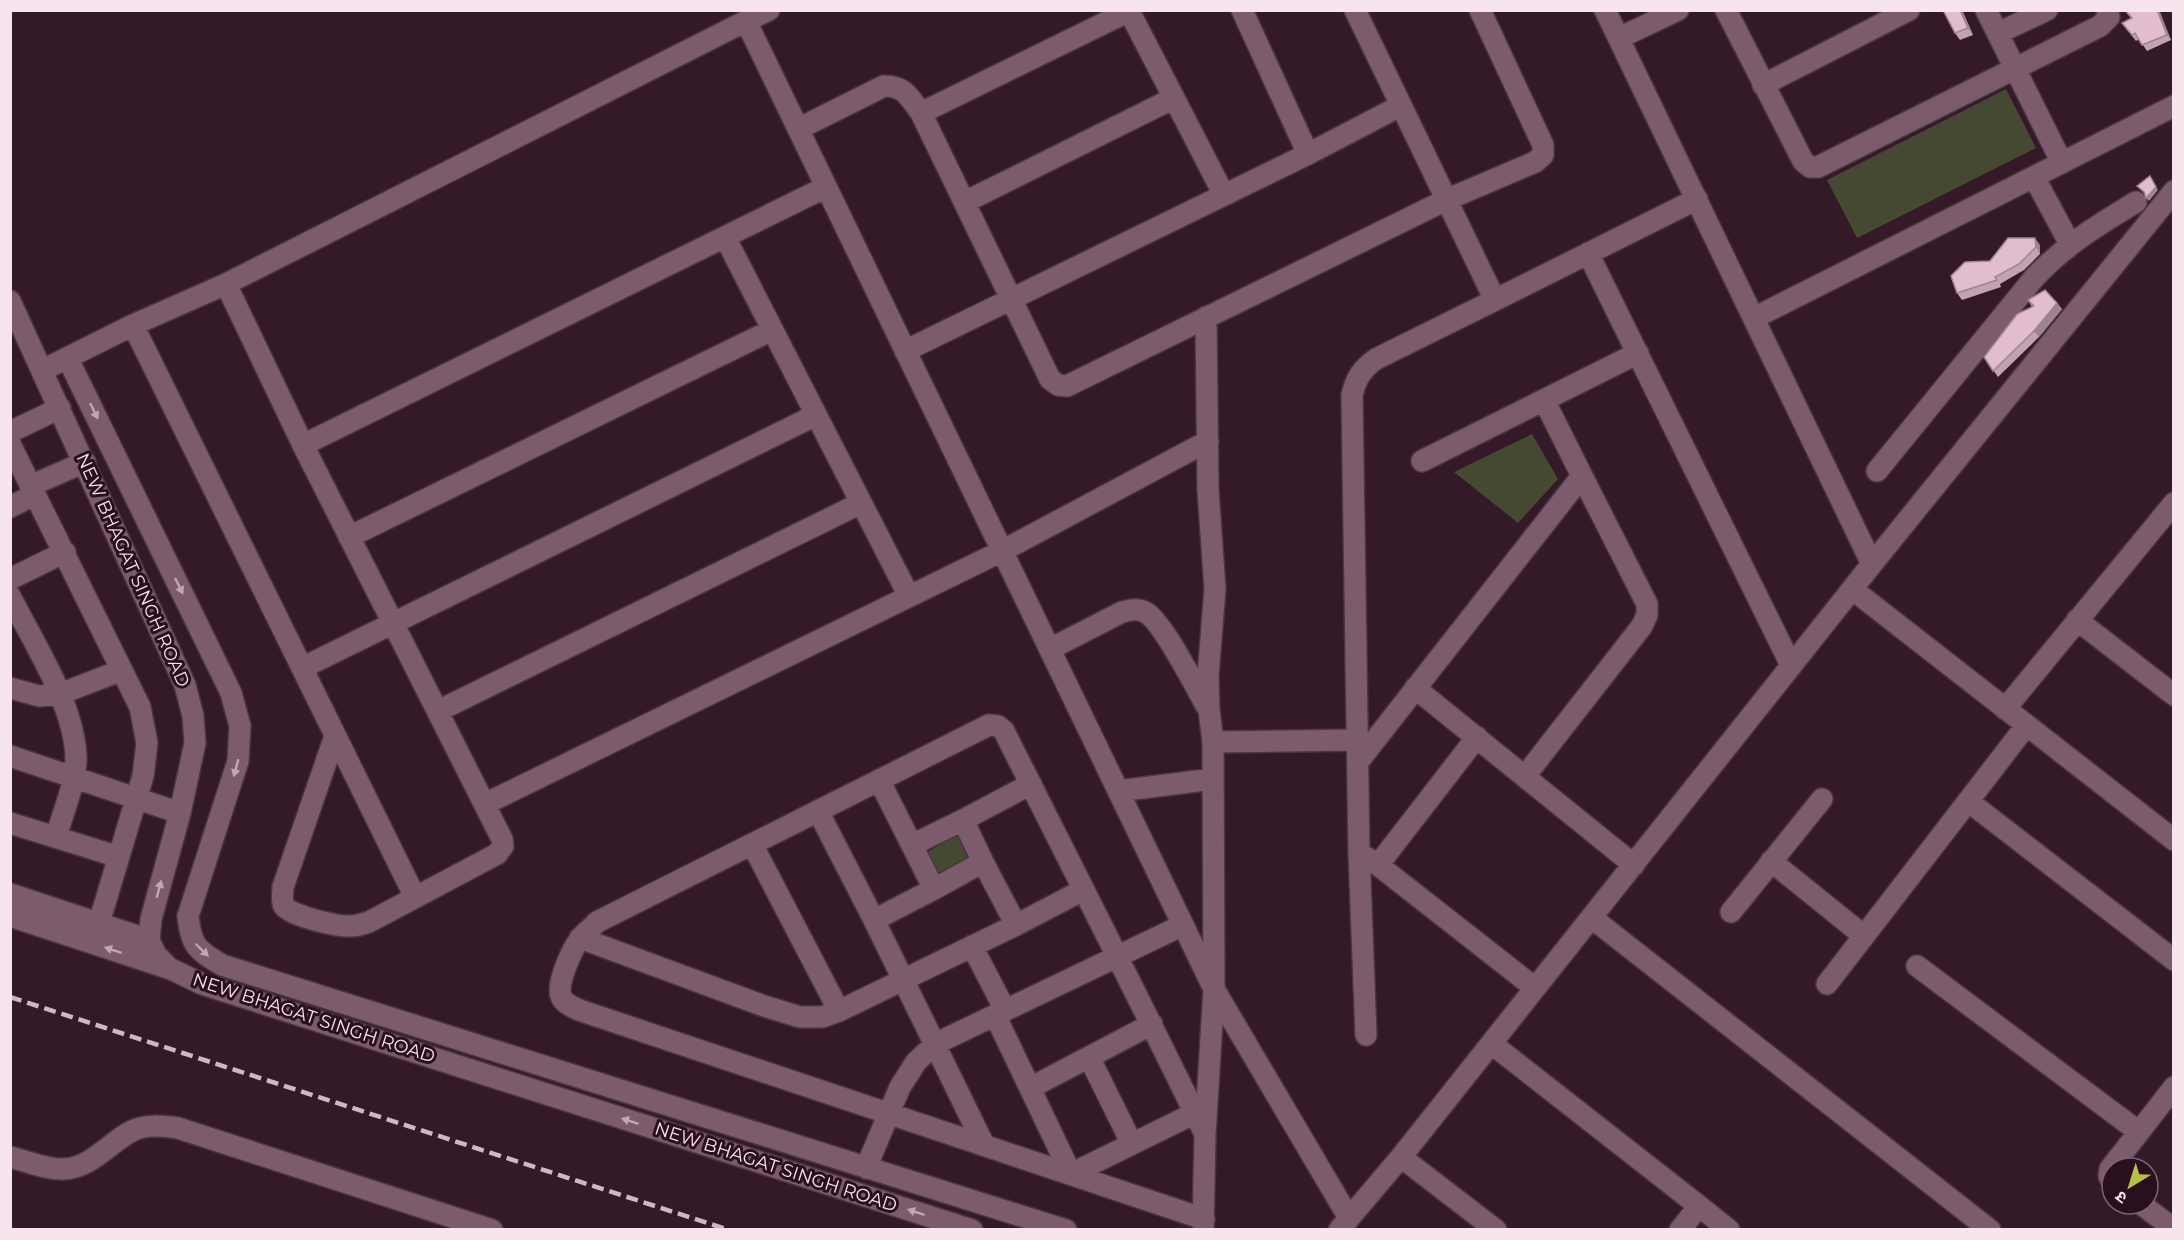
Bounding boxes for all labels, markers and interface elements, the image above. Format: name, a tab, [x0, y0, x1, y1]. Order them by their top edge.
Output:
one-way arrow	[89, 403, 98, 420]
street label: NEW BHAGAT SINGH ROAD	[71, 450, 195, 690]
one-way arrow	[175, 578, 184, 595]
one-way arrow	[230, 759, 240, 777]
one-way arrow	[155, 880, 164, 898]
one-way arrow	[195, 943, 210, 957]
one-way arrow	[104, 945, 122, 954]
street label: NEW BHAGAT SINGH ROAD	[190, 968, 438, 1068]
one-way arrow	[621, 1115, 639, 1125]
street label: NEW BHAGAT SINGH ROAD	[652, 1117, 900, 1217]
north arrow	[2100, 1156, 2160, 1216]
text: उ	[2111, 1187, 2131, 1208]
one-way arrow	[907, 1207, 925, 1216]

